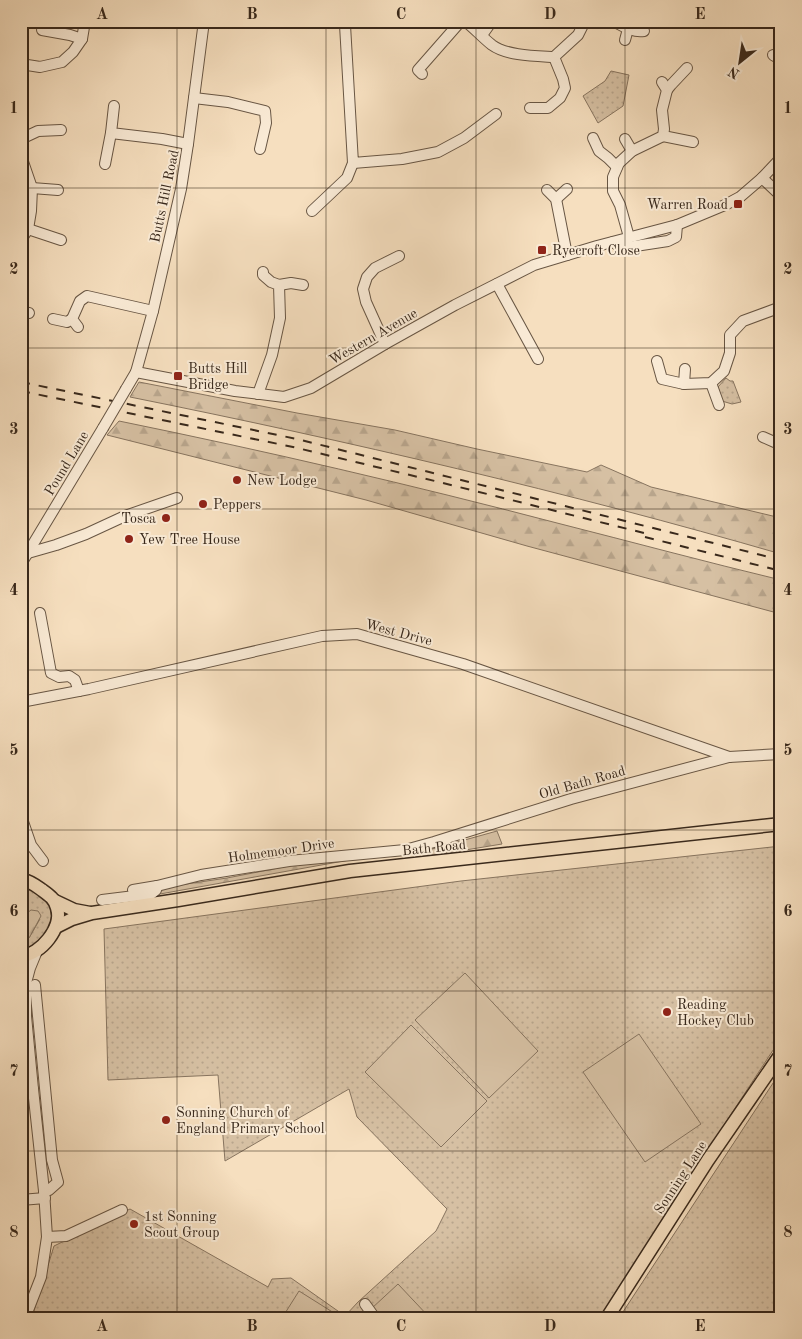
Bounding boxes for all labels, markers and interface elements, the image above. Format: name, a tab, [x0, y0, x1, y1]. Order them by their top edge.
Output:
text: A	[96, 7, 108, 23]
text: B	[246, 7, 258, 23]
text: C	[396, 7, 406, 23]
text: D	[544, 7, 556, 23]
text: E	[694, 7, 706, 23]
north arrow	[714, 38, 764, 88]
text: N	[726, 64, 742, 81]
text: 1	[9, 101, 19, 117]
text: 1	[783, 101, 793, 117]
street label: Butts Hill Road	[148, 149, 182, 244]
place label: Warren Road	[647, 198, 728, 212]
marker: Warren Road	[732, 198, 744, 210]
marker: Ryecroft Close	[536, 244, 548, 256]
place label: Ryecroft Close	[552, 244, 640, 258]
text: 2	[9, 262, 19, 278]
text: 2	[783, 262, 793, 278]
street label: Western Avenue	[327, 306, 420, 368]
place label: Butts Hill Bridge	[188, 362, 248, 392]
marker: Butts Hill Bridge	[172, 370, 184, 382]
text: 3	[9, 422, 19, 438]
text: 3	[783, 422, 793, 438]
street label: Pound Lane	[42, 429, 91, 498]
marker: New Lodge	[231, 474, 243, 486]
place label: New Lodge	[247, 474, 317, 488]
marker: Peppers	[197, 498, 209, 510]
place label: Peppers	[213, 498, 261, 512]
place label: Tosca	[121, 512, 156, 526]
marker: Tosca	[160, 512, 172, 524]
marker: Yew Tree House	[123, 533, 135, 545]
place label: Yew Tree House	[139, 533, 240, 547]
text: 4	[9, 583, 19, 599]
text: 4	[783, 583, 793, 599]
street label: West Drive	[364, 617, 434, 649]
text: 5	[9, 743, 19, 759]
text: 5	[783, 743, 793, 759]
street label: Old Bath Road	[538, 764, 627, 802]
street label: Holmemoor Drive	[227, 837, 335, 865]
street label: Bath Road	[401, 838, 467, 858]
text: 6	[9, 904, 19, 920]
text: 6	[783, 904, 793, 920]
place label: Reading Hockey Club	[677, 998, 754, 1028]
marker: Reading Hockey Club	[661, 1006, 673, 1018]
text: 7	[9, 1064, 19, 1080]
text: 7	[783, 1064, 793, 1080]
place label: Sonning Church of England Primary School	[176, 1106, 325, 1136]
marker: Sonning Church of England Primary School	[160, 1114, 172, 1126]
street label: Sonning Lane	[652, 1139, 710, 1217]
place label: 1st Sonning Scout Group	[144, 1210, 220, 1240]
marker: 1st Sonning Scout Group	[128, 1218, 140, 1230]
text: 8	[9, 1225, 19, 1241]
text: 8	[783, 1225, 793, 1241]
text: A	[96, 1319, 108, 1335]
text: B	[246, 1319, 258, 1335]
text: C	[396, 1319, 406, 1335]
text: D	[544, 1319, 556, 1335]
text: E	[694, 1319, 706, 1335]

